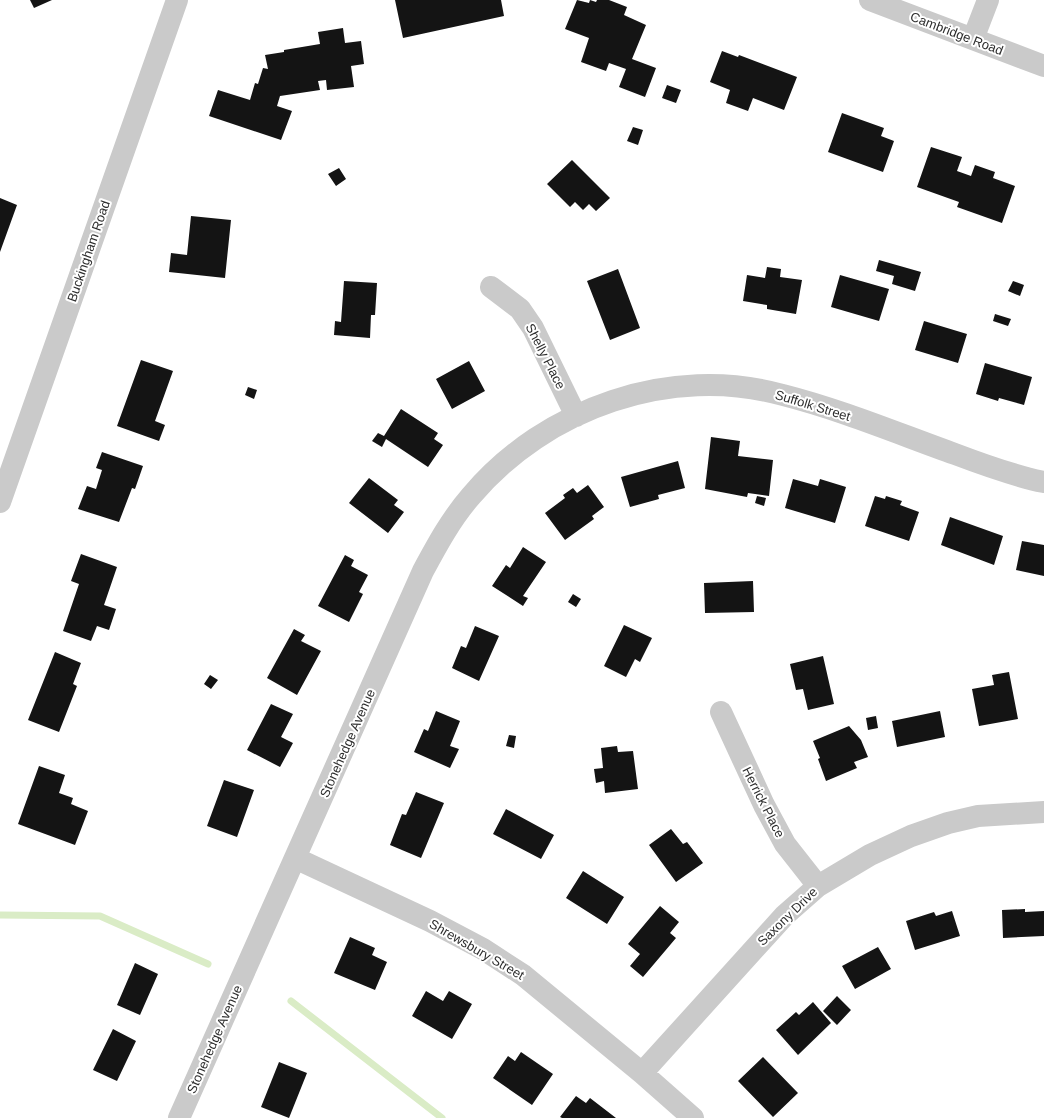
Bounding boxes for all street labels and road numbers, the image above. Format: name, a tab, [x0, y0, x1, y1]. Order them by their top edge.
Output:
street label: Cambridge Road	[908, 9, 1005, 58]
street label: Buckingham Road	[64, 198, 113, 304]
street label: Shelly Place	[523, 321, 568, 392]
street label: Suffolk Street	[773, 387, 853, 424]
street label: Stonehedge Avenue	[317, 687, 378, 800]
street label: Herrick Place	[739, 764, 788, 840]
street label: Saxony Drive	[754, 884, 820, 949]
street label: Shrewsbury Street	[427, 916, 527, 983]
street label: Stonehedge Avenue	[184, 983, 245, 1096]

